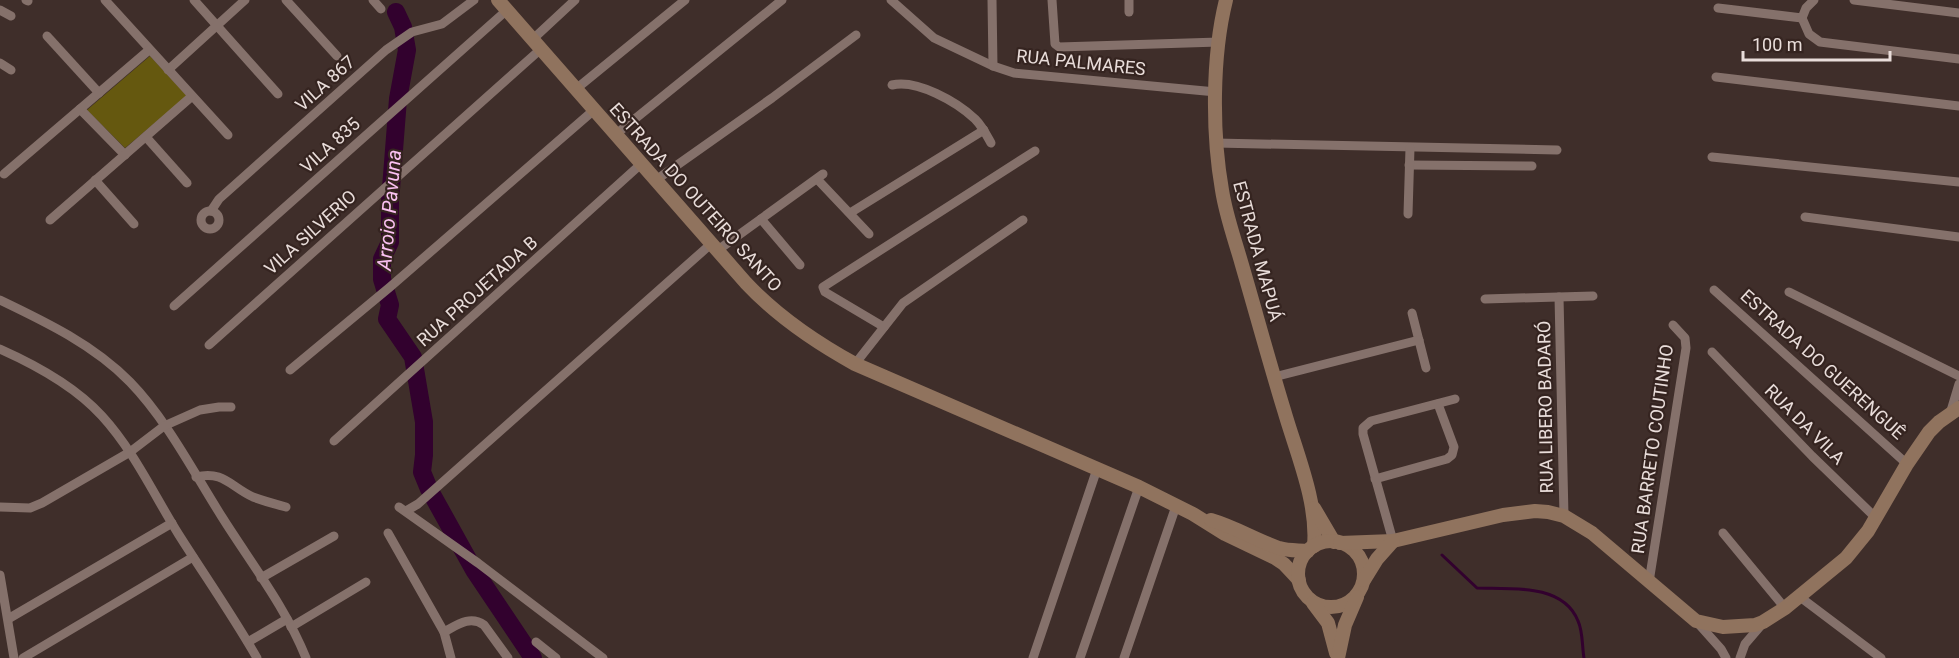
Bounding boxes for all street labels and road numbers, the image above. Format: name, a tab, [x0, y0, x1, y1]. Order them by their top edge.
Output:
street label: RUA PALMARES	[1015, 45, 1147, 79]
street label: VILA 867	[291, 51, 359, 115]
street label: ESTRADA DO OUTEIRO SANTO	[606, 98, 786, 296]
street label: VILA 835	[296, 113, 364, 177]
street label: ESTRADA MAPUÁ	[1229, 178, 1287, 324]
street label: VILA SILVERIO	[260, 185, 360, 279]
street label: RUA PROJETADA B	[412, 231, 542, 351]
street label: ESTRADA DO GUERENGUÊ	[1737, 285, 1909, 443]
street label: RUA LIBERO BADARÓ	[1533, 321, 1557, 493]
street label: RUA BARRETO COUTINHO	[1627, 343, 1677, 555]
street label: RUA DA VILA	[1761, 380, 1850, 469]

